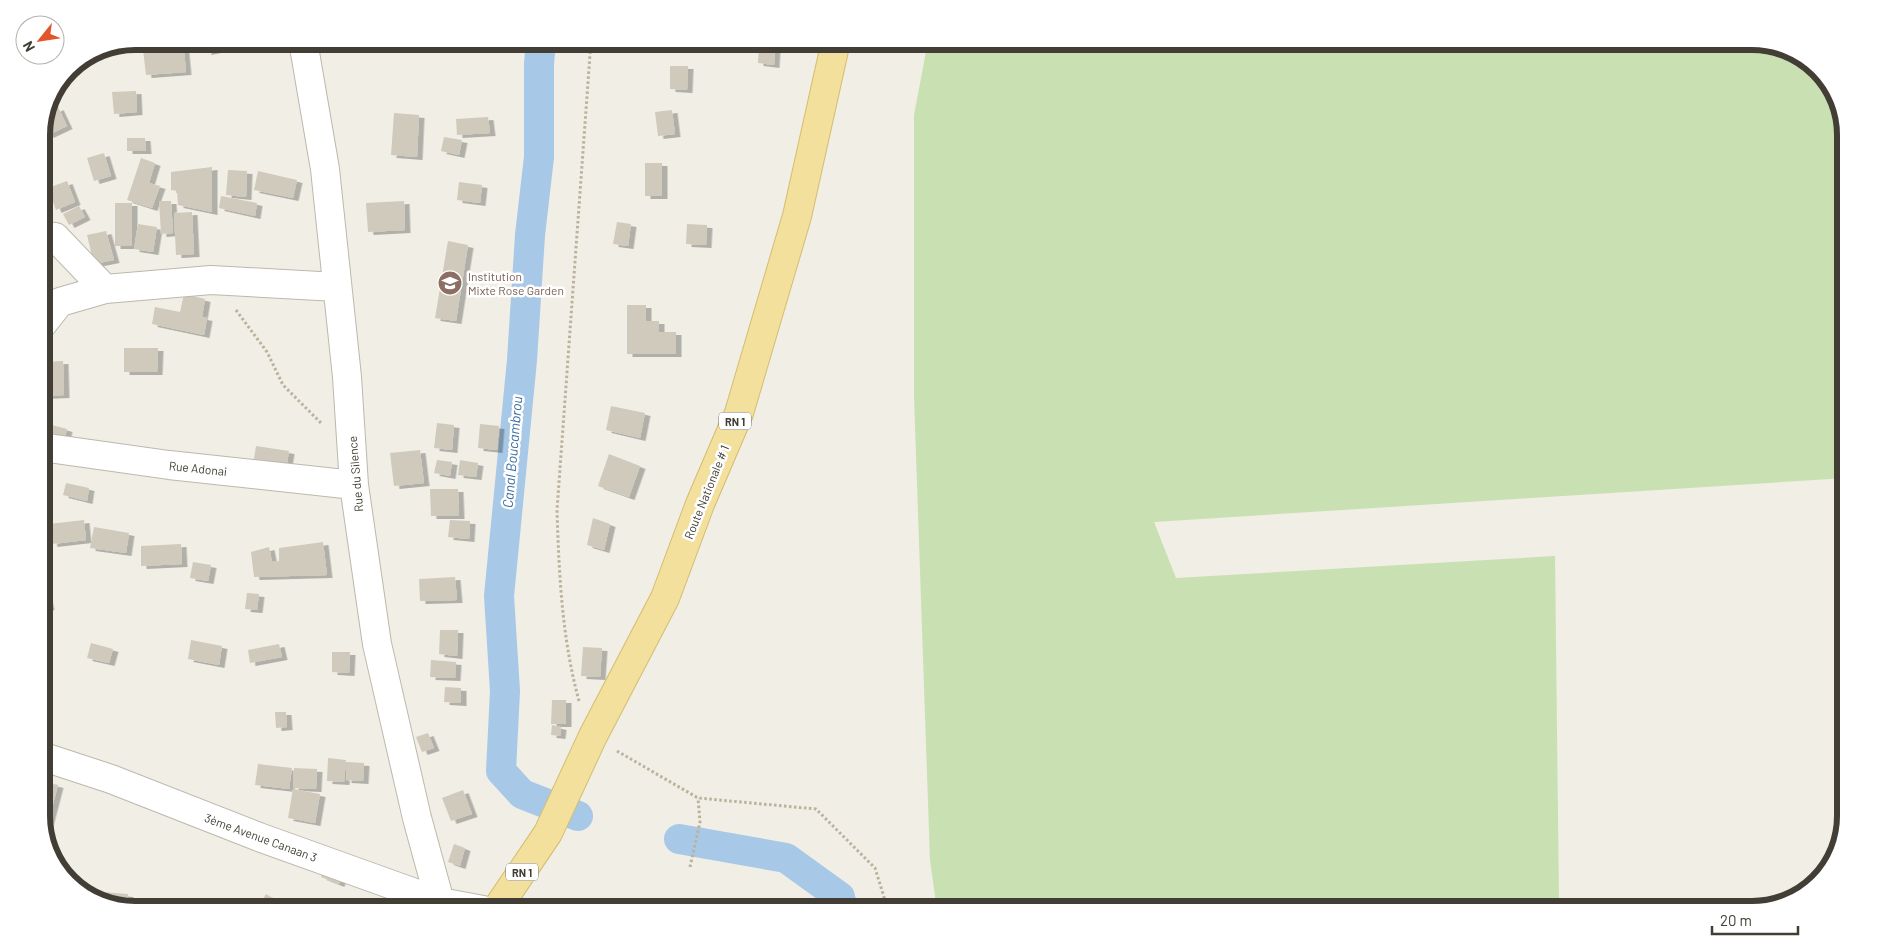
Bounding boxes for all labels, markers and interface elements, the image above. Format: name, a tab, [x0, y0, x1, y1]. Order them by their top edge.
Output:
north arrow	[15, 15, 65, 65]
text: N	[19, 38, 38, 55]
place label: Institution Mixte Rose Garden	[468, 269, 564, 297]
school or university icon: Institution Mixte Rose Garden	[437, 270, 463, 296]
water label: Canal Boucambrou	[499, 396, 525, 508]
road number: RN 1	[719, 412, 751, 430]
street label: Rue du Silence	[345, 435, 365, 513]
street label: Route Nationale # 1	[681, 443, 731, 541]
street label: Rue Adonai	[168, 458, 228, 478]
street label: 3ème Avenue Canaan 3	[203, 810, 319, 864]
road number: RN 1	[506, 864, 538, 880]
scale bar	[1712, 904, 1798, 936]
text: 20 m	[1720, 911, 1752, 929]

